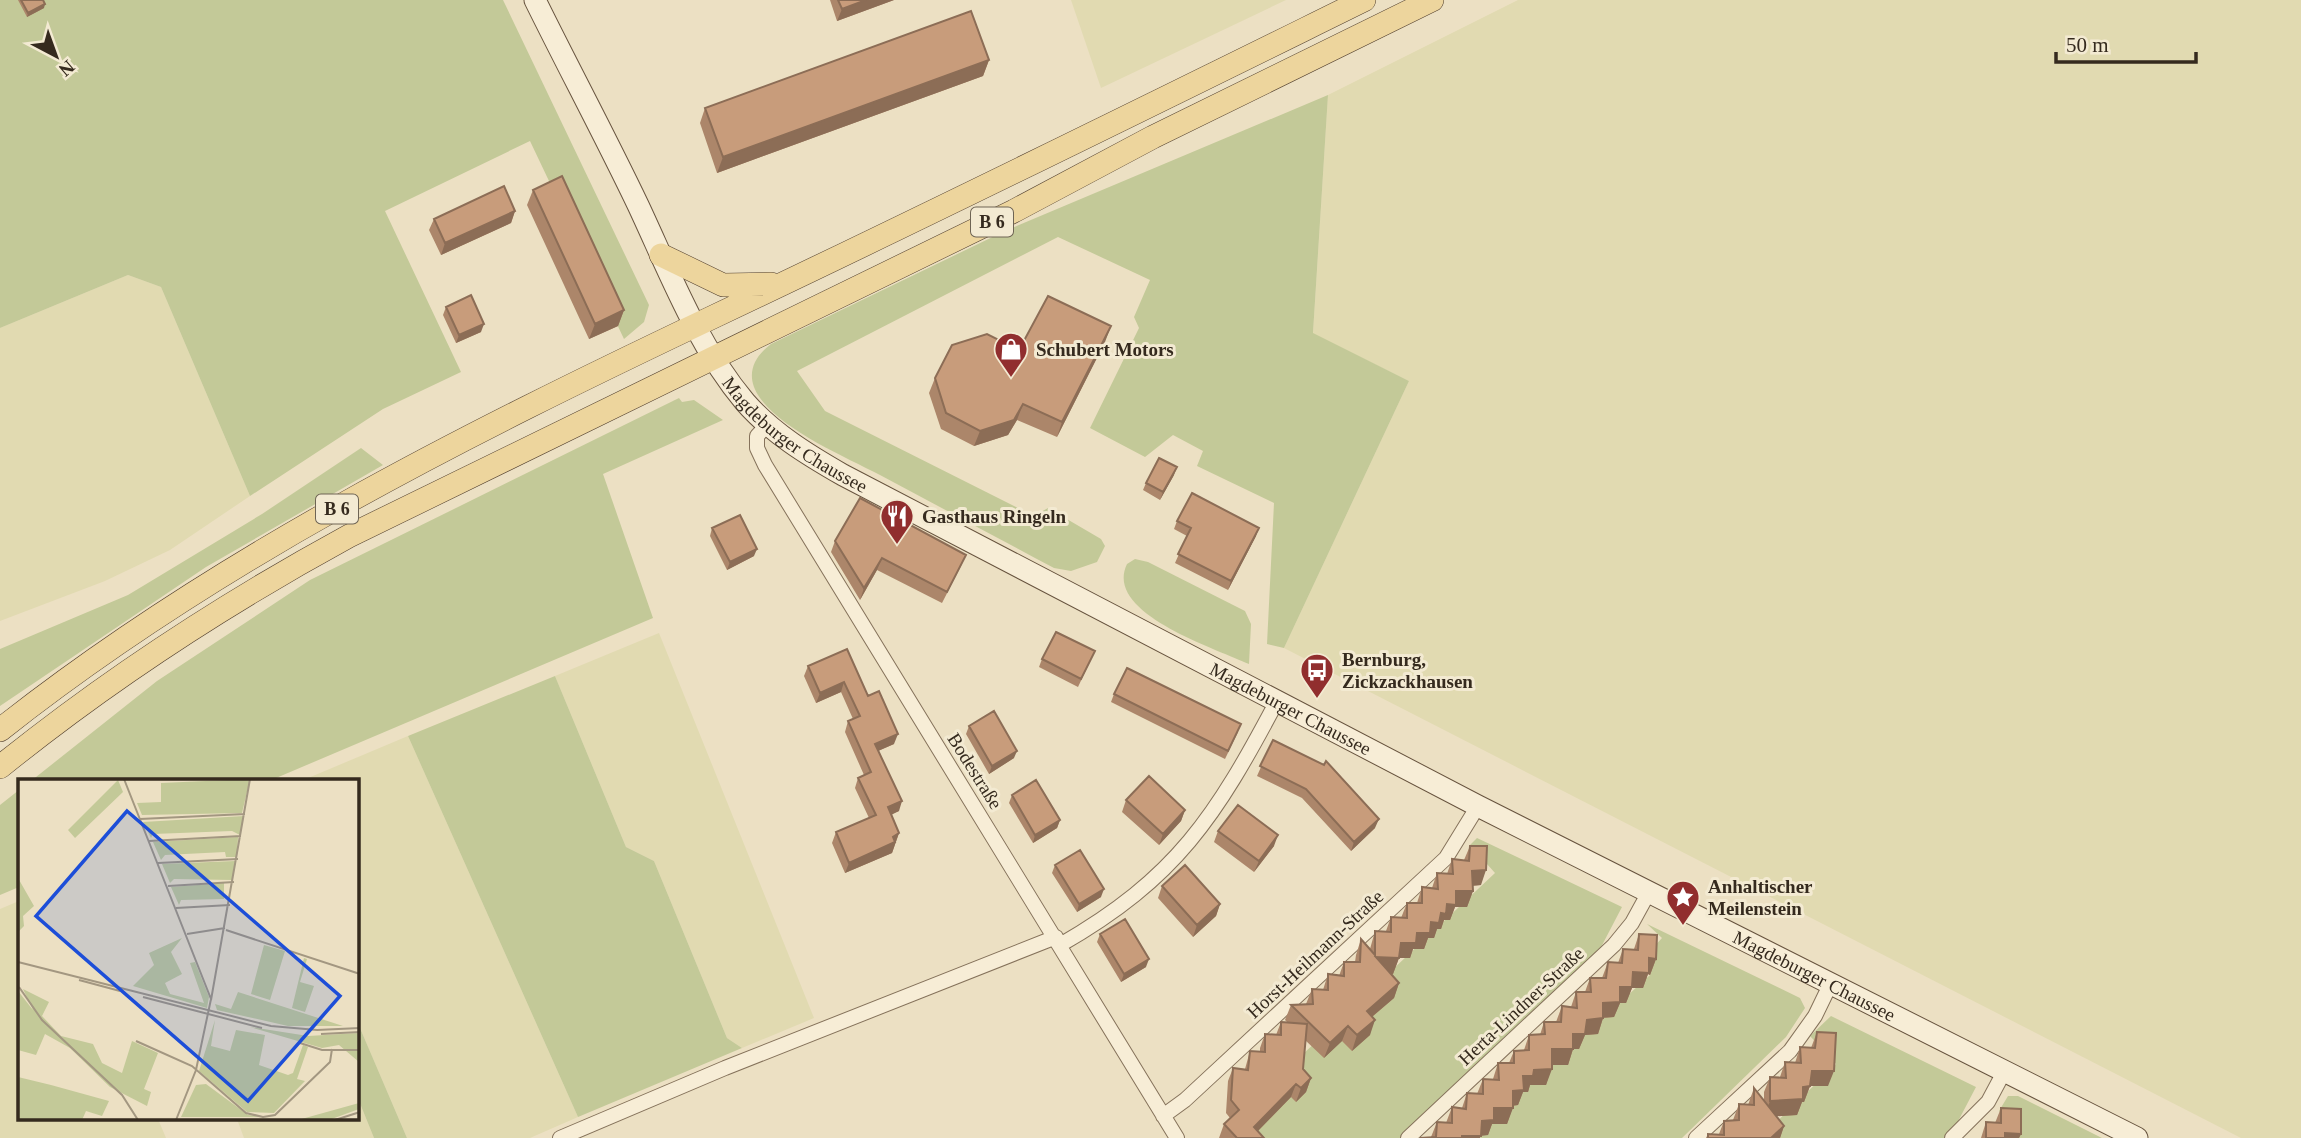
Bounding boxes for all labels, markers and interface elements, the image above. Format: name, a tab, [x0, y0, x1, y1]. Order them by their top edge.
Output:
north arrow	[21, 21, 91, 91]
scale bar	[2056, 21, 2196, 65]
text: 50 m	[2066, 33, 2109, 57]
text: N	[55, 56, 79, 81]
road number: B 6	[971, 208, 1013, 236]
shop icon: Schubert Motors	[992, 330, 1030, 379]
place label: Schubert Motors	[1036, 339, 1174, 360]
street label: Magdeburger Chaussee	[718, 372, 871, 496]
road number: B 6	[316, 494, 358, 524]
restaurant icon: Gasthaus Ringeln	[878, 497, 916, 546]
place label: Gasthaus Ringeln	[922, 506, 1067, 527]
place label: Bernburg, Zickzackhausen	[1342, 649, 1473, 692]
bus stop icon: Bernburg, Zickzackhausen	[1298, 651, 1336, 700]
street label: Magdeburger Chaussee	[1207, 658, 1375, 759]
street label: Bodestraße	[943, 729, 1007, 813]
inset map	[18, 779, 359, 1120]
place label: Anhaltischer Meilenstein	[1708, 876, 1813, 919]
place icon: Anhaltischer Meilenstein	[1664, 878, 1702, 927]
street label: Horst-Heilmann-Straße	[1243, 886, 1387, 1022]
street label: Magdeburger Chaussee	[1730, 926, 1899, 1025]
street label: Herta-Lindner-Straße	[1454, 943, 1588, 1069]

